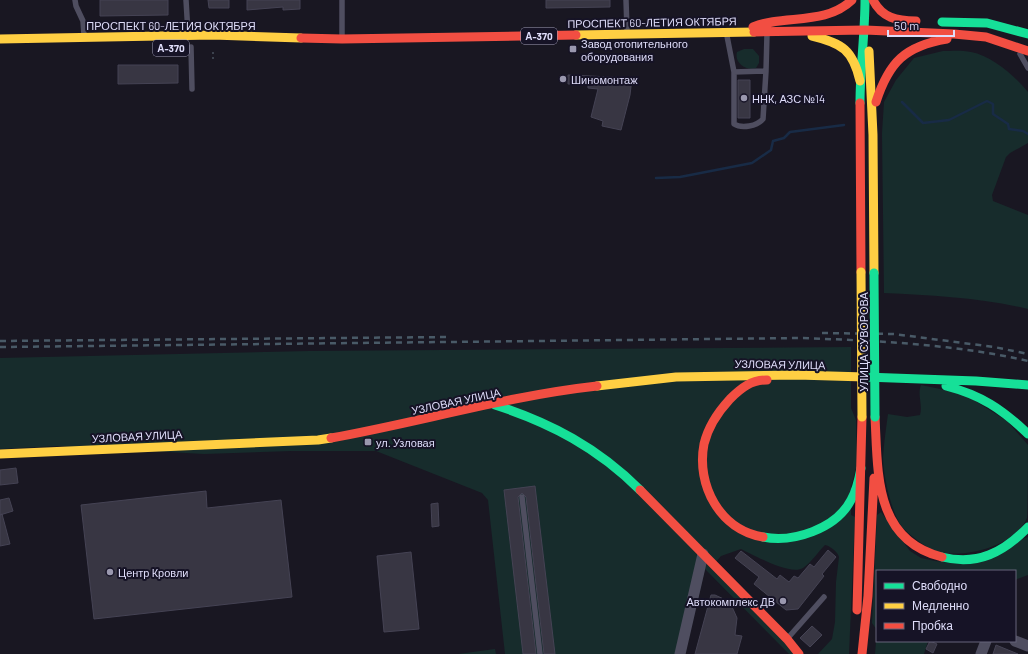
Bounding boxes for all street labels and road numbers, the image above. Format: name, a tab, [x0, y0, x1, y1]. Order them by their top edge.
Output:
street label: ПРОСПЕКТ 60-ЛЕТИЯ ОКТЯБРЯ	[567, 14, 737, 30]
street label: ПРОСПЕКТ 60-ЛЕТИЯ ОКТЯБРЯ	[86, 19, 256, 32]
road number: А-370	[521, 28, 557, 44]
road number: А-370	[153, 40, 189, 56]
street label: УЛИЦА СУВОРОВА	[857, 292, 870, 392]
street label: УЗЛОВАЯ УЛИЦА	[735, 357, 826, 371]
street label: УЗЛОВАЯ УЛИЦА	[410, 385, 502, 417]
street label: УЗЛОВАЯ УЛИЦА	[91, 427, 183, 445]

